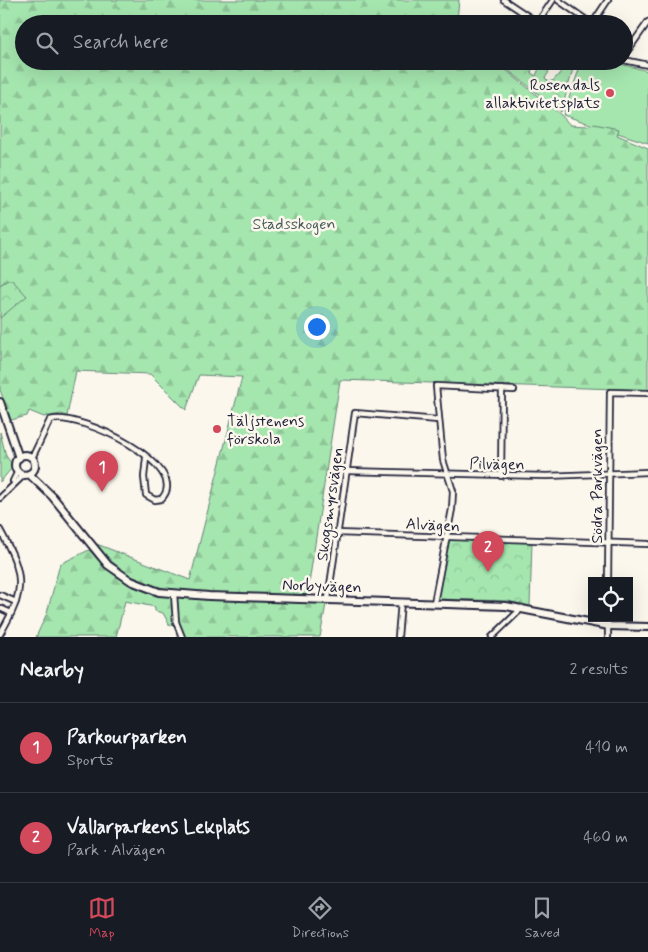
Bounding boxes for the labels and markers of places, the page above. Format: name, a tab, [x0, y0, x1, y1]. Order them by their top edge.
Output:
place label: Rosendals allaktivitetsplats	[486, 75, 600, 114]
marker: Rosendals allaktivitetsplats	[604, 87, 616, 99]
place label: Täljstenens förskola	[227, 411, 304, 450]
marker: Täljstenens förskola	[211, 423, 223, 435]
pin: 1	[86, 451, 118, 492]
pin: 2	[472, 531, 504, 572]

